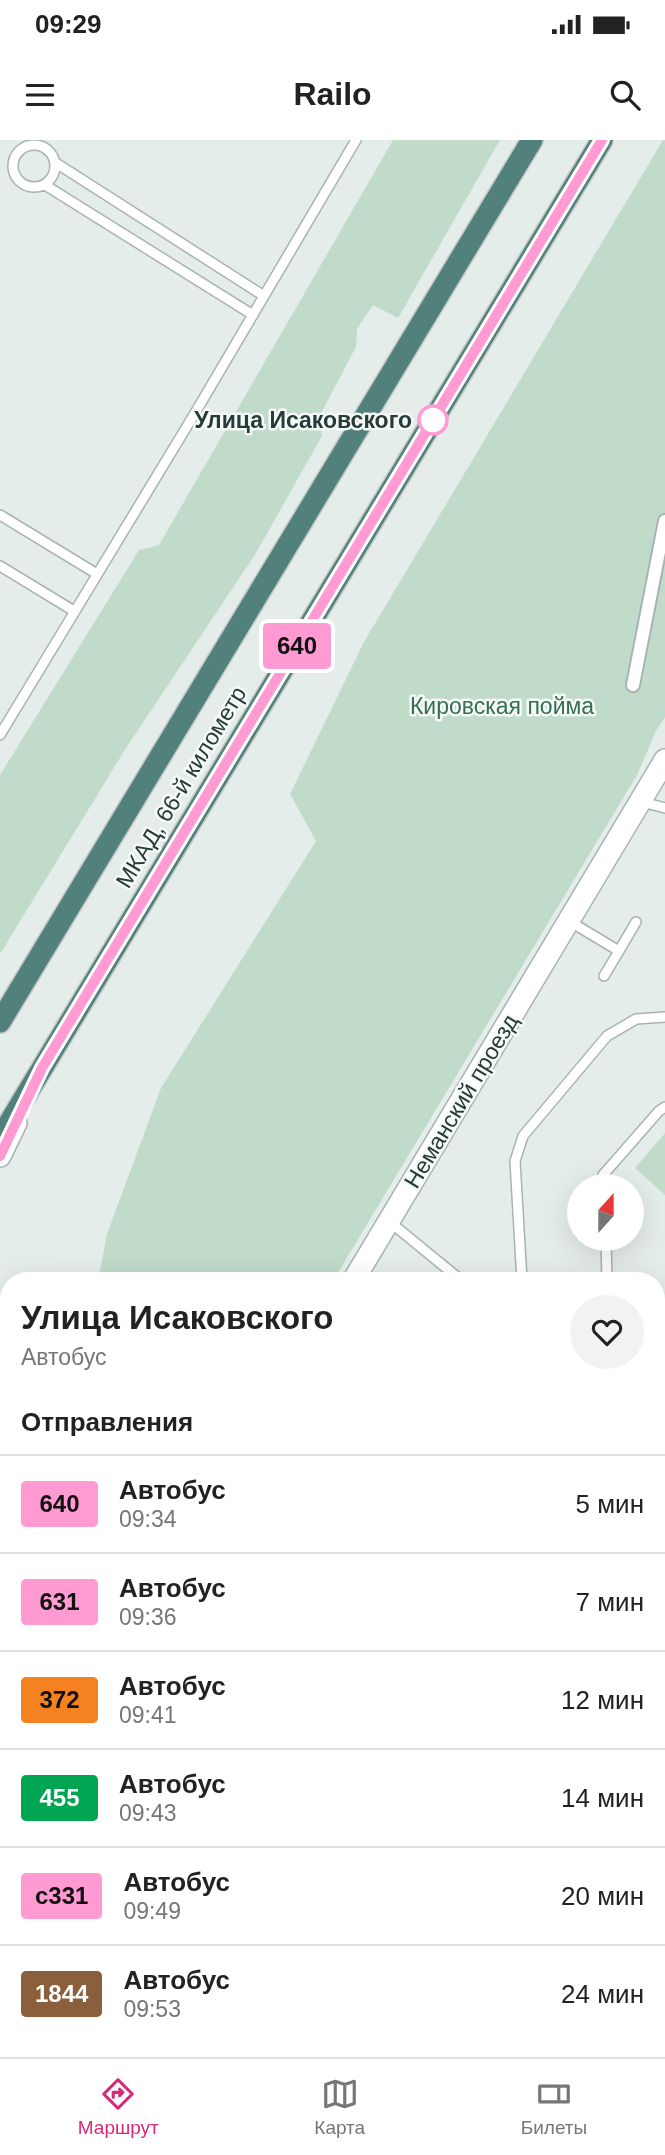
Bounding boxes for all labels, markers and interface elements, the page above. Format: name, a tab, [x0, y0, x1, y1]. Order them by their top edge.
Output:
text: 09:29	[35, 9, 102, 39]
icon: menu	[21, 76, 59, 114]
text: Railo	[293, 76, 372, 112]
icon: search	[606, 76, 644, 114]
marker: Улица Исаковского	[418, 405, 448, 435]
place label: Улица Исаковского	[194, 407, 412, 433]
line badge: 640	[257, 623, 337, 669]
text: 640	[277, 632, 317, 659]
street label: МКАД, 66-й километр	[111, 682, 251, 892]
park label: Кировская пойма	[410, 693, 594, 719]
street label: Неманский проезд	[399, 1009, 523, 1193]
north arrow	[567, 1174, 644, 1251]
map controls	[567, 1174, 644, 1251]
button: heart	[570, 1295, 644, 1369]
text: Улица Исаковского	[21, 1299, 334, 1336]
text: Автобус	[21, 1344, 107, 1370]
text: Отправления	[21, 1407, 193, 1437]
text: Автобус	[119, 1475, 226, 1505]
text: 5 мин	[576, 1489, 644, 1519]
text: 640	[39, 1490, 80, 1517]
text: 09:34	[119, 1506, 177, 1532]
text: Автобус	[119, 1573, 226, 1603]
text: 7 мин	[576, 1587, 644, 1617]
text: 631	[39, 1588, 80, 1615]
text: 09:36	[119, 1604, 177, 1630]
text: Автобус	[119, 1671, 226, 1701]
text: 12 мин	[561, 1685, 644, 1715]
text: 372	[39, 1686, 80, 1713]
text: 09:41	[119, 1702, 177, 1728]
text: Автобус	[119, 1769, 226, 1799]
text: 14 мин	[561, 1783, 644, 1813]
text: 455	[39, 1784, 80, 1811]
text: 09:43	[119, 1800, 177, 1826]
text: Автобус	[123, 1867, 230, 1897]
text: 20 мин	[561, 1881, 644, 1911]
text: с331	[35, 1882, 88, 1909]
text: 09:49	[123, 1898, 181, 1924]
text: Автобус	[123, 1965, 230, 1995]
text: 24 мин	[561, 1979, 644, 2009]
text: 1844	[35, 1980, 88, 2007]
text: 09:53	[123, 1996, 181, 2022]
tab: Маршрут	[78, 2075, 159, 2139]
tab: Карта	[314, 2075, 365, 2139]
tab: Билеты	[521, 2075, 587, 2139]

